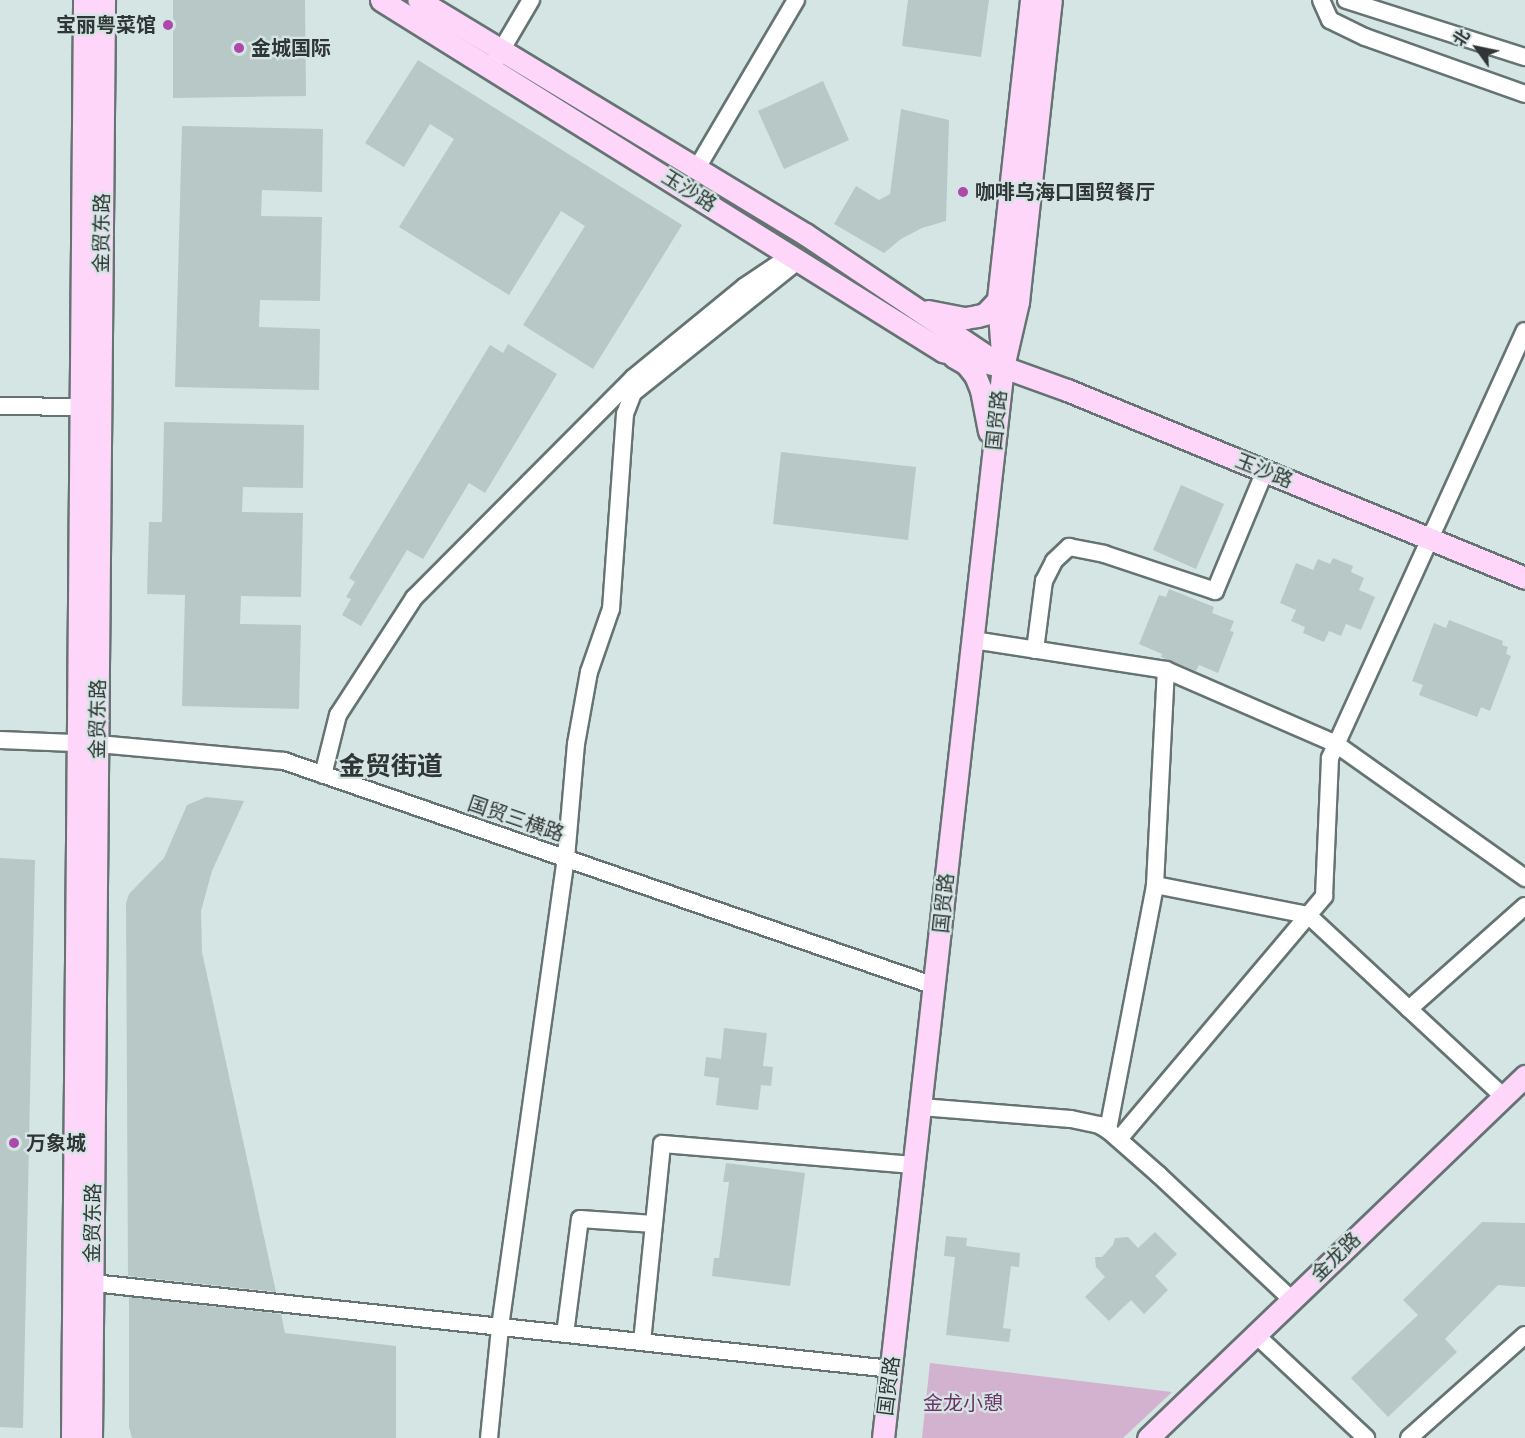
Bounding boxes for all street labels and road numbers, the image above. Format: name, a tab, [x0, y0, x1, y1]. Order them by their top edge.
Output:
street label: 玉沙路	[657, 165, 721, 217]
street label: 金贸东路	[89, 193, 115, 273]
street label: 国贸路	[982, 389, 1012, 451]
street label: 玉沙路	[1232, 449, 1296, 493]
street label: 金贸东路	[85, 679, 111, 759]
street label: 国贸三横路	[465, 791, 567, 847]
street label: 国贸路	[929, 872, 959, 934]
street label: 金贸东路	[80, 1183, 106, 1263]
street label: 金龙路	[1306, 1228, 1366, 1286]
street label: 国贸路	[873, 1355, 905, 1417]

